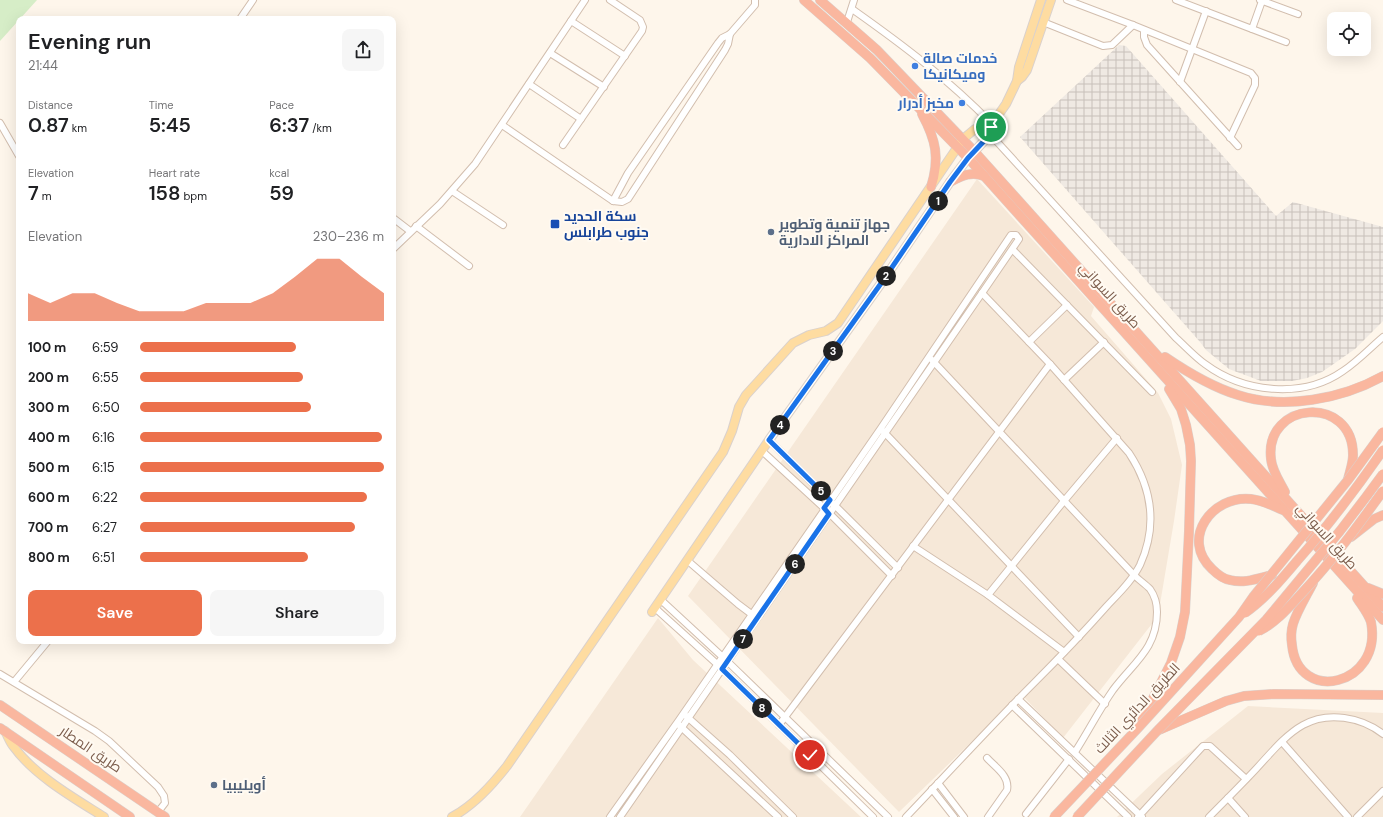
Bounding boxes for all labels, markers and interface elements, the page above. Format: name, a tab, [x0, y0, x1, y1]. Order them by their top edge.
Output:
map controls	[1327, 12, 1371, 56]
button: locate	[1327, 12, 1371, 56]
text: Evening run	[28, 27, 151, 56]
button: share	[342, 29, 384, 71]
place label: خدمات صالة وميكانيكا	[923, 49, 997, 83]
text: 21:44	[28, 57, 58, 74]
marker: خدمات صالة وميكانيكا	[910, 61, 920, 71]
place label: مخبز أدرار	[897, 94, 954, 112]
text: Distance	[28, 98, 73, 112]
text: Time	[149, 98, 174, 112]
text: Pace	[269, 98, 294, 112]
marker: مخبز أدرار	[957, 98, 967, 108]
pin	[974, 110, 1008, 144]
text: 0.87	[28, 112, 69, 138]
text: 5:45	[149, 112, 191, 138]
text: 6:37	[269, 112, 309, 138]
icon: arrive	[980, 116, 1002, 138]
text: km	[69, 121, 87, 135]
text: /km	[309, 121, 332, 135]
text: Elevation	[28, 166, 74, 180]
text: Heart rate	[149, 166, 200, 180]
text: kcal	[269, 166, 289, 180]
text: 7	[28, 180, 39, 206]
text: 158	[149, 180, 180, 206]
text: 59	[269, 180, 294, 206]
text: m	[39, 189, 51, 203]
text: bpm	[180, 189, 207, 203]
pin: 1	[928, 191, 948, 211]
text: 1	[936, 194, 940, 208]
place label: سكة الحديد جنوب طرابلس	[564, 207, 649, 241]
place label: جهاز تنمية وتطوير المراكز الادارية	[778, 215, 890, 249]
marker: سكة الحديد جنوب طرابلس	[549, 218, 561, 230]
marker: جهاز تنمية وتطوير المراكز الادارية	[766, 227, 776, 237]
text: Elevation	[28, 228, 82, 245]
text: 230–236 m	[313, 228, 384, 245]
street label: طريق السواني	[1073, 258, 1145, 334]
pin: 2	[876, 266, 896, 286]
text: 2	[883, 269, 889, 283]
text: 100 m	[28, 339, 66, 356]
text: 6:59	[92, 339, 119, 356]
pin: 3	[823, 341, 843, 361]
text: 3	[830, 344, 836, 358]
text: 200 m	[28, 369, 69, 386]
text: 6:55	[92, 369, 119, 386]
text: 300 m	[28, 399, 69, 416]
text: 6:50	[92, 399, 120, 416]
pin: 4	[770, 415, 790, 435]
text: 4	[776, 418, 784, 432]
text: 400 m	[28, 429, 70, 446]
text: 6:16	[92, 429, 115, 446]
text: 500 m	[28, 459, 70, 476]
text: 6:15	[92, 459, 115, 476]
pin: 5	[811, 481, 831, 501]
text: 5	[818, 484, 824, 498]
text: 600 m	[28, 489, 70, 506]
text: 6:22	[92, 489, 118, 506]
street label: طريق السواني	[1290, 499, 1362, 575]
text: 700 m	[28, 519, 69, 536]
text: 6:27	[92, 519, 117, 536]
text: 800 m	[28, 549, 70, 566]
text: 6:51	[92, 549, 115, 566]
pin: 6	[785, 554, 805, 574]
text: 6	[792, 557, 798, 571]
button: Save	[28, 590, 202, 636]
button: Share	[210, 590, 384, 636]
pin: 7	[733, 629, 753, 649]
text: 7	[740, 632, 746, 646]
street label: الطريق الدائري الثالث	[1090, 659, 1186, 759]
pin: 8	[752, 698, 772, 718]
text: 8	[759, 701, 765, 715]
street label: طريق المطار	[56, 721, 125, 776]
pin	[793, 738, 827, 772]
icon: check	[799, 744, 821, 766]
place label: أويليبيا	[222, 776, 266, 794]
marker: أويليبيا	[209, 780, 219, 790]

